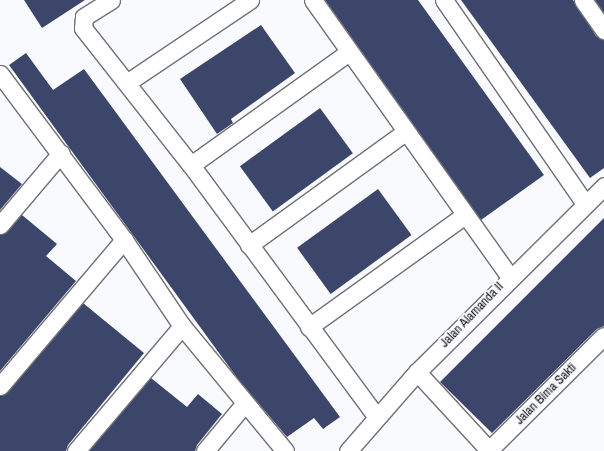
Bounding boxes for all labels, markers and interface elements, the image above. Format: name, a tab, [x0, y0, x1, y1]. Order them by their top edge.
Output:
street label: Jalan Alamanda II	[437, 279, 507, 351]
street label: Jalan Bima Sakti	[512, 360, 580, 428]

